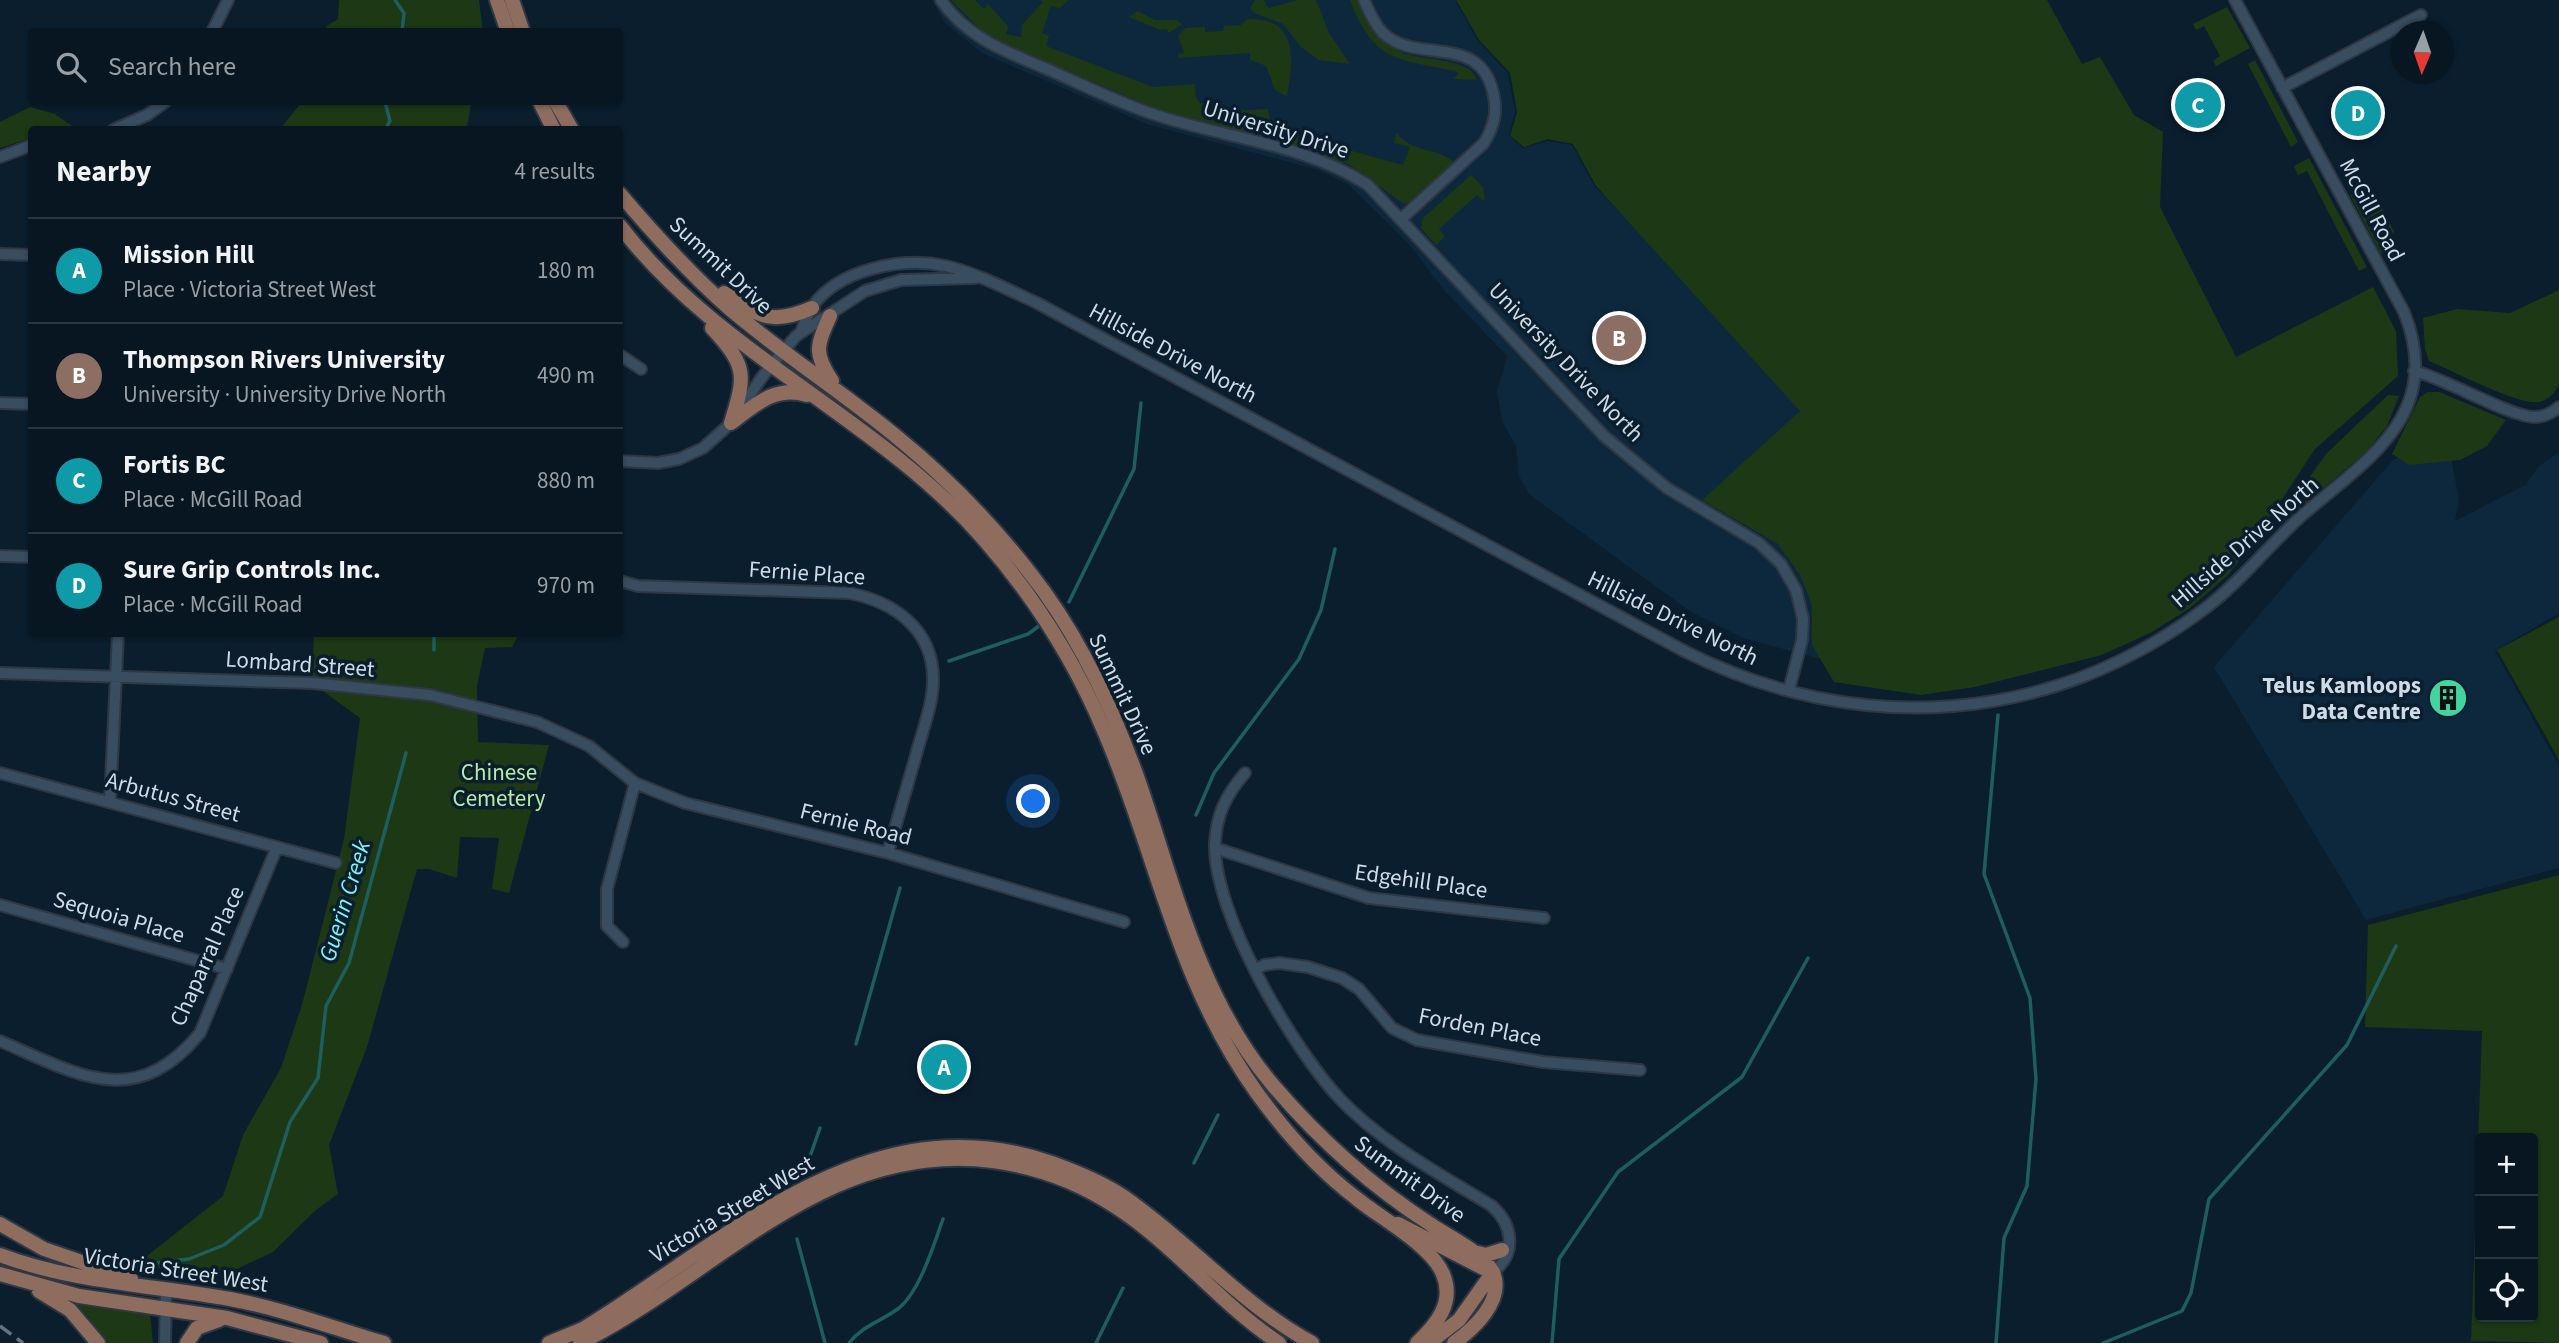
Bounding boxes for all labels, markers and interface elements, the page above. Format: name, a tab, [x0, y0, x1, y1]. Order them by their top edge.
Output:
north arrow	[2391, 21, 2454, 84]
search box	[28, 28, 623, 105]
icon: search	[52, 48, 90, 86]
text: Search here	[108, 48, 236, 85]
pin: C	[2175, 79, 2221, 131]
pin: D	[2335, 87, 2381, 139]
street label: University Drive	[1199, 91, 1353, 167]
text: Nearby	[56, 150, 151, 193]
street label: McGill Road	[2331, 152, 2413, 268]
text: 4 results	[515, 155, 595, 188]
street label: Summit Drive	[662, 208, 780, 322]
text: Mission Hill	[123, 236, 254, 273]
text: A	[72, 254, 86, 287]
text: 180 m	[537, 254, 595, 287]
text: Place · Victoria Street West	[123, 273, 376, 306]
street label: University Drive North	[1481, 274, 1651, 450]
street label: Hillside Drive North	[1083, 295, 1263, 411]
pin: B	[1596, 312, 1642, 364]
text: Thompson Rivers University	[123, 341, 445, 378]
text: B	[72, 359, 86, 392]
text: 490 m	[537, 359, 595, 392]
text: University · University Drive North	[123, 378, 446, 411]
text: Fortis BC	[123, 446, 226, 483]
text: C	[72, 464, 86, 497]
text: 880 m	[537, 464, 595, 497]
street label: Hillside Drive North	[2164, 468, 2326, 616]
text: Place · McGill Road	[123, 483, 303, 516]
text: Sure Grip Controls Inc.	[123, 551, 381, 588]
street label: Fernie Place	[748, 552, 866, 594]
street label: Hillside Drive North	[1582, 562, 1764, 674]
text: D	[72, 569, 86, 602]
text: 970 m	[537, 569, 595, 602]
text: Place · McGill Road	[123, 588, 303, 621]
street label: Summit Drive	[1080, 628, 1166, 760]
street label: Lombard Street	[224, 642, 376, 686]
place label: Telus Kamloops Data Centre	[2262, 669, 2421, 728]
building icon: Telus Kamloops Data Centre	[2427, 677, 2469, 719]
park label: Chinese Cemetery	[453, 756, 546, 815]
street label: Arbutus Street	[102, 763, 244, 831]
your location	[1016, 784, 1050, 818]
street label: Fernie Road	[797, 794, 915, 854]
water label: Guerin Creek	[310, 836, 380, 966]
street label: Edgehill Place	[1352, 855, 1490, 907]
street label: Chaparral Place	[161, 880, 253, 1032]
street label: Sequoia Place	[49, 883, 189, 951]
street label: Forden Place	[1416, 999, 1544, 1055]
pin: A	[921, 1041, 967, 1093]
street label: Summit Drive	[1347, 1127, 1473, 1231]
map controls	[2475, 1133, 2538, 1322]
button: +	[2475, 1133, 2538, 1196]
street label: Victoria Street West	[644, 1147, 820, 1271]
button: −	[2475, 1196, 2538, 1259]
street label: Victoria Street West	[81, 1239, 271, 1301]
button: locate	[2475, 1259, 2538, 1322]

